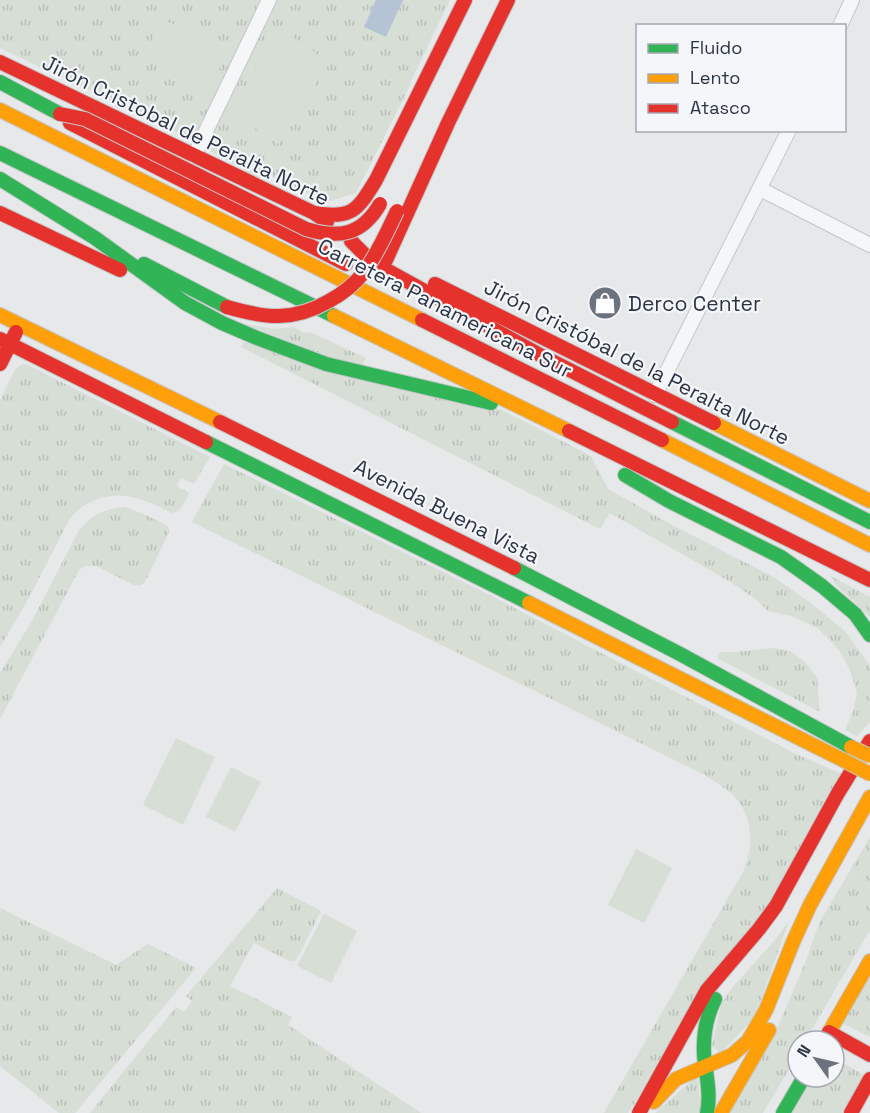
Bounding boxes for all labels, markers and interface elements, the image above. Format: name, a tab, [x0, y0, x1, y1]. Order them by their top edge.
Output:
legend	[636, 24, 846, 132]
text: Fluido	[690, 36, 742, 59]
street label: Jirón Cristobal de Peralta Norte	[38, 48, 334, 212]
text: Lento	[690, 66, 740, 89]
text: Atasco	[690, 96, 751, 119]
street label: Carretera Panamericana Sur	[314, 232, 577, 384]
street label: Jirón Cristóbal de la Peralta Norte	[480, 273, 794, 451]
shop icon: Derco Center	[587, 285, 623, 321]
place label: Derco Center	[628, 290, 761, 317]
street label: Avenida Buena Vista	[350, 452, 544, 570]
north arrow	[786, 1029, 846, 1089]
text: N	[792, 1041, 816, 1061]

